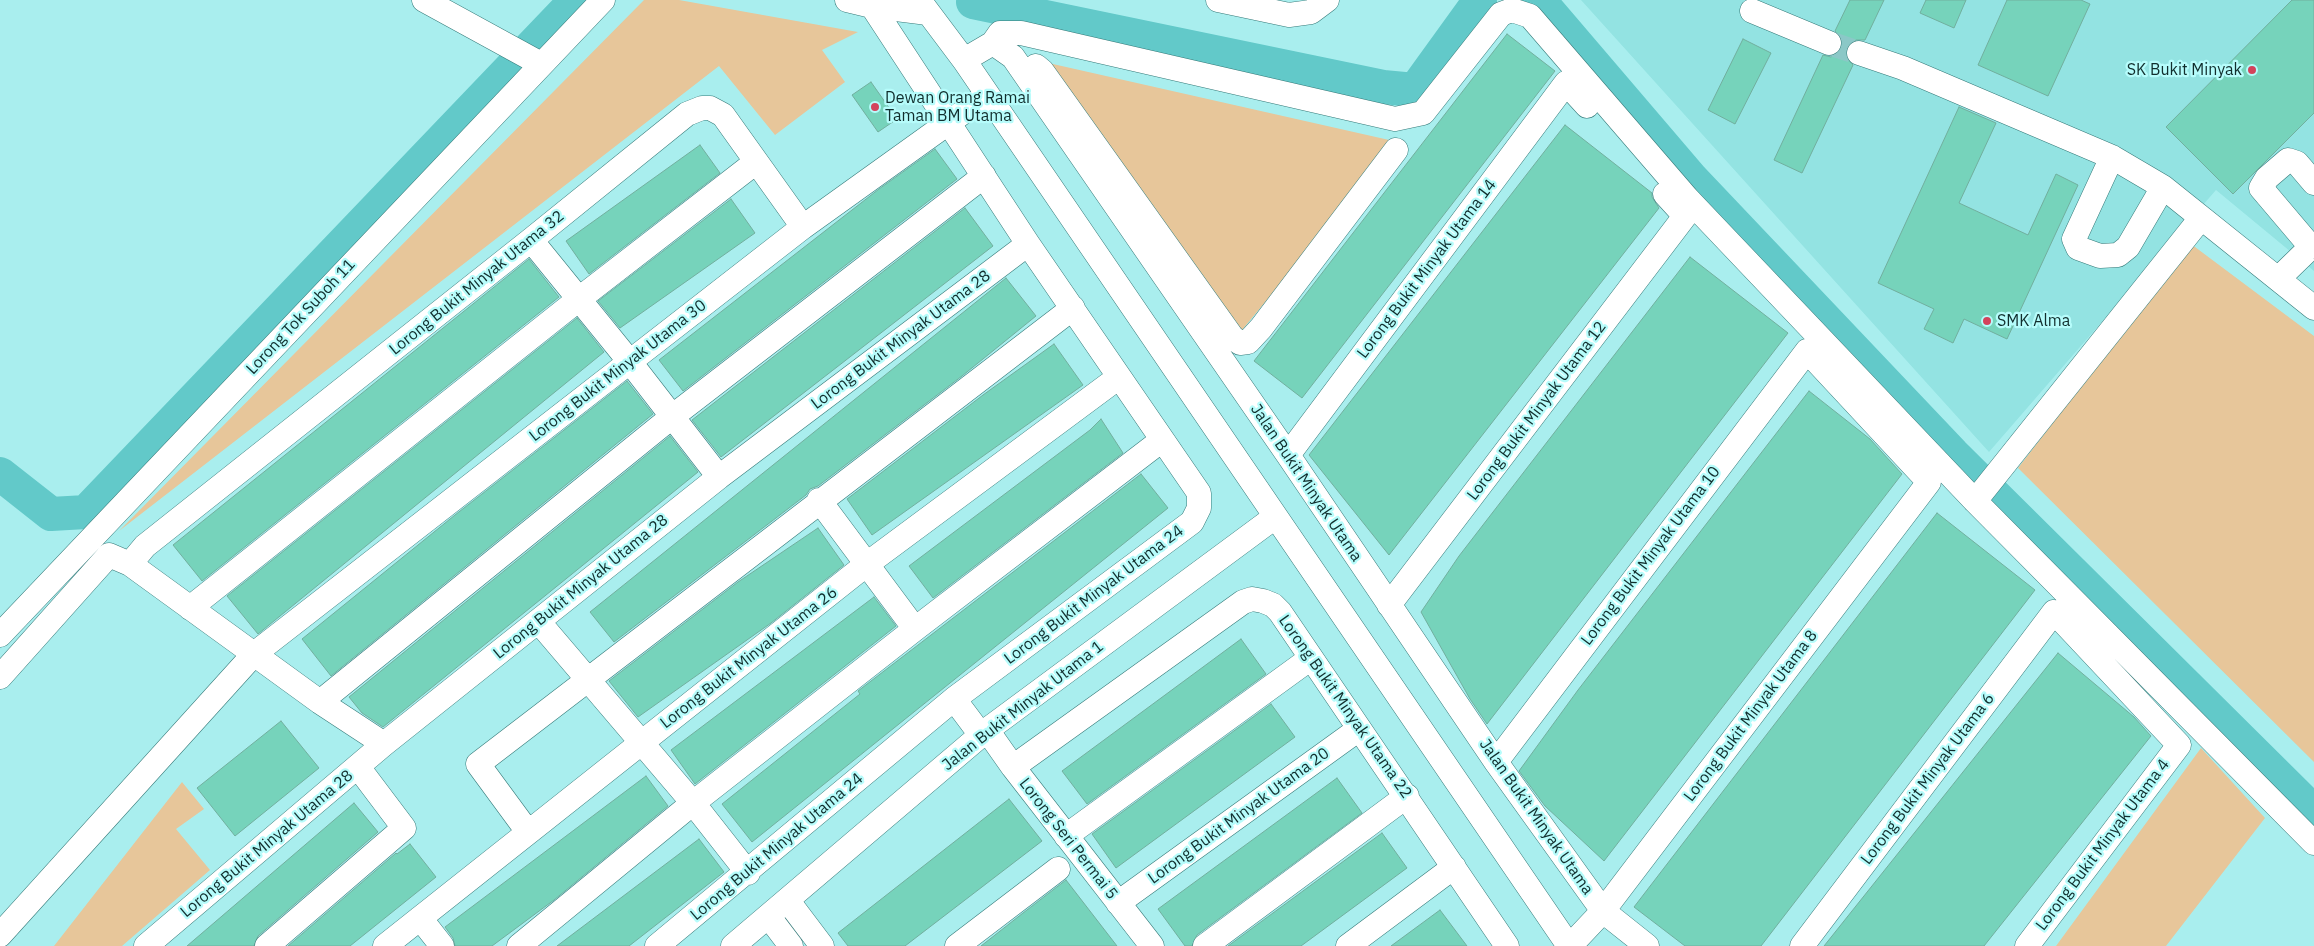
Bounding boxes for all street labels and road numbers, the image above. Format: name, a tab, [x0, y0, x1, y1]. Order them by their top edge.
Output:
street label: Lorong Bukit Minyak Utama 14	[1353, 176, 1501, 362]
street label: Lorong Bukit Minyak Utama 32	[386, 207, 568, 359]
street label: Lorong Tok Suboh 11	[243, 255, 359, 379]
street label: Lorong Bukit Minyak Utama 28	[808, 266, 994, 414]
street label: Lorong Bukit Minyak Utama 30	[526, 296, 710, 446]
street label: Lorong Bukit Minyak Utama 12	[1463, 318, 1611, 504]
street label: Jalan Bukit Minyak Utama	[1246, 401, 1366, 565]
street label: Lorong Bukit Minyak Utama 10	[1577, 463, 1725, 649]
street label: Lorong Bukit Minyak Utama 28	[490, 511, 672, 663]
street label: Lorong Bukit Minyak Utama 24	[1001, 521, 1187, 669]
street label: Lorong Bukit Minyak Utama 26	[657, 583, 841, 733]
street label: Lorong Bukit Minyak Utama 22	[1274, 612, 1416, 802]
street label: Lorong Bukit Minyak Utama 8	[1680, 627, 1822, 805]
street label: Jalan Bukit Minyak Utama 1	[939, 637, 1107, 775]
street label: Lorong Bukit Minyak Utama 6	[1857, 690, 1999, 868]
street label: Jalan Bukit Minyak Utama	[1475, 735, 1597, 899]
street label: Lorong Bukit Minyak Utama 20	[1145, 744, 1333, 888]
street label: Lorong Bukit Minyak Utama 4	[2032, 756, 2174, 934]
street label: Lorong Bukit Minyak Utama 28	[177, 766, 357, 922]
street label: Lorong Bukit Minyak Utama 24	[687, 769, 867, 925]
street label: Lorong Seri Permai 5	[1015, 775, 1121, 903]

